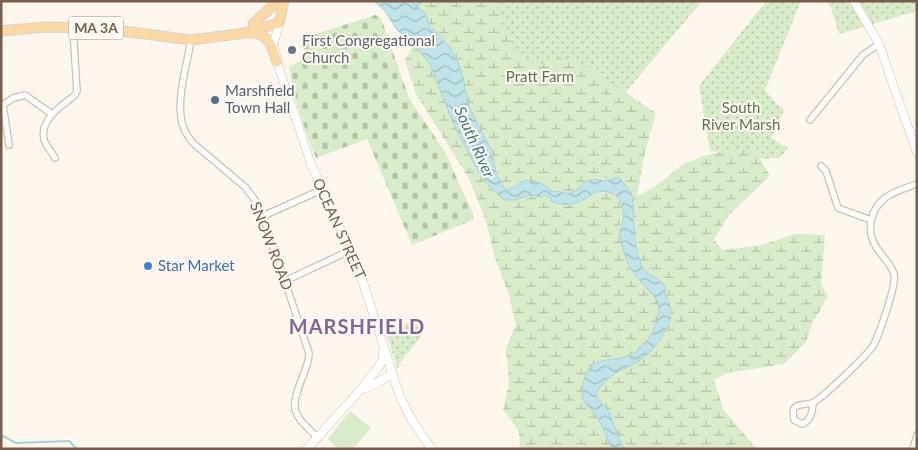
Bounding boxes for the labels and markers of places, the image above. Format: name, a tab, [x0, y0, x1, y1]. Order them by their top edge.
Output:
place label: First Congregational Church	[302, 31, 435, 66]
marker: First Congregational Church	[286, 44, 298, 56]
place label: Marshfield Town Hall	[225, 81, 295, 116]
marker: Marshfield Town Hall	[209, 94, 221, 106]
place label: Star Market	[158, 256, 235, 274]
marker: Star Market	[142, 260, 154, 272]

